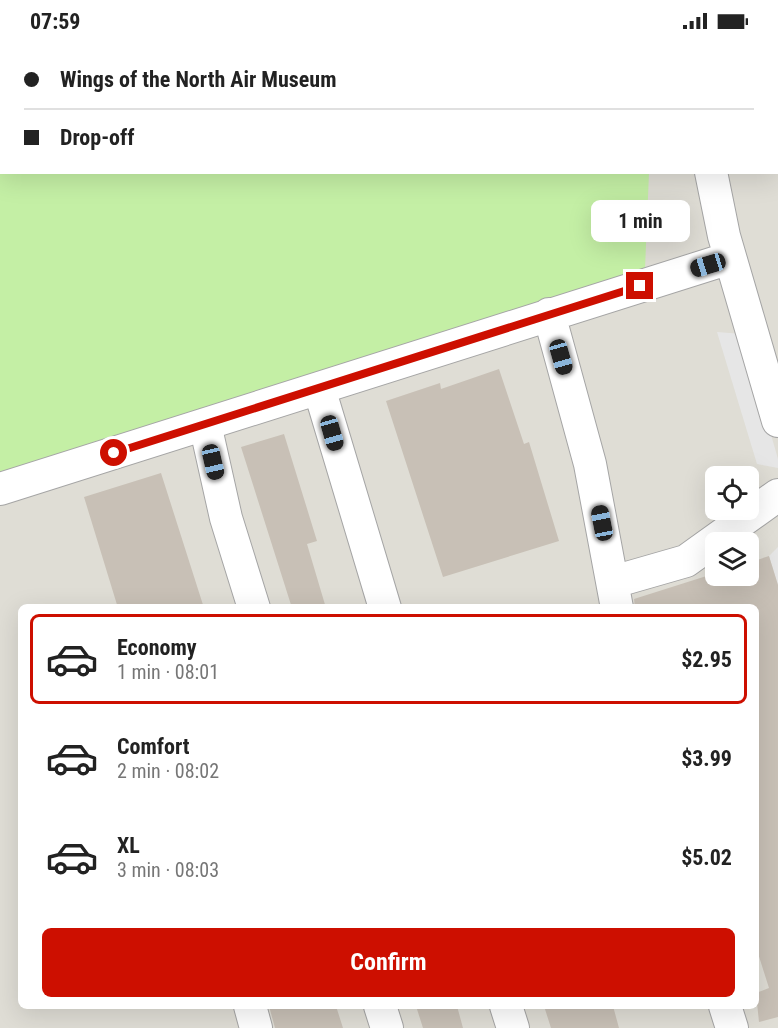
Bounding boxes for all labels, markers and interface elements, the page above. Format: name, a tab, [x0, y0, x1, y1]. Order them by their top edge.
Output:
text: 07:59	[30, 9, 81, 34]
text: Wings of the North Air Museum	[60, 67, 336, 92]
text: Drop-off	[60, 125, 134, 150]
callout: 1 min	[590, 199, 690, 241]
text: 1 min	[618, 209, 663, 233]
car	[688, 251, 728, 279]
route end	[626, 272, 653, 299]
car	[547, 337, 575, 377]
car	[318, 413, 346, 453]
route start	[100, 439, 127, 466]
car	[200, 442, 226, 482]
map controls	[705, 466, 759, 586]
button: locate	[705, 466, 759, 520]
car	[590, 504, 614, 542]
button: layers	[705, 532, 759, 586]
icon: car	[45, 632, 99, 686]
text: Economy	[117, 635, 197, 660]
text: $2.95	[681, 647, 732, 672]
text: 1 min · 08:01	[117, 660, 219, 684]
icon: car	[45, 731, 99, 785]
text: Comfort	[117, 734, 190, 759]
text: $3.99	[681, 746, 732, 771]
text: 2 min · 08:02	[117, 759, 219, 783]
icon: car	[45, 830, 99, 884]
text: XL	[117, 833, 140, 858]
text: $5.02	[681, 845, 732, 870]
text: 3 min · 08:03	[117, 858, 219, 882]
button: Confirm	[42, 928, 735, 997]

